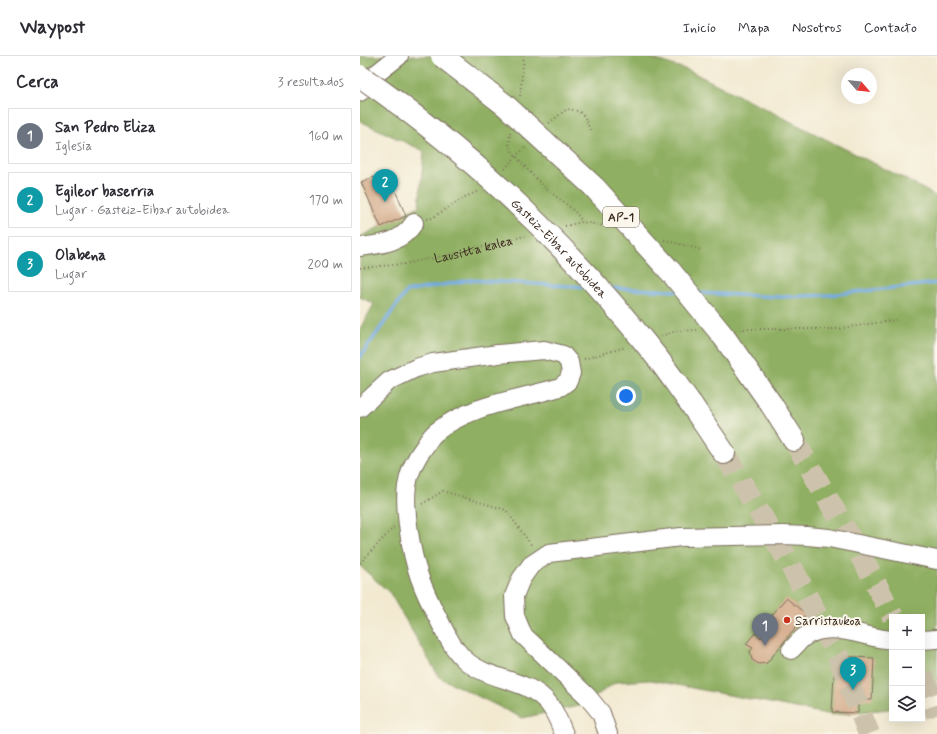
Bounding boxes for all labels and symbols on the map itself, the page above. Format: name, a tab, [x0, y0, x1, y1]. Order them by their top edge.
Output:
north arrow	[841, 68, 877, 104]
pin: 2	[372, 169, 398, 202]
street label: Gasteiz-Eibar autobidea	[507, 195, 611, 303]
road number: AP-1	[603, 207, 639, 227]
street label: Lausitta kalea	[433, 232, 515, 268]
your location	[616, 386, 636, 406]
pin: 1	[752, 613, 778, 646]
place label: Sarristaukoa	[795, 613, 862, 630]
marker: Sarristaukoa	[782, 615, 792, 625]
pin: 3	[840, 657, 866, 690]

